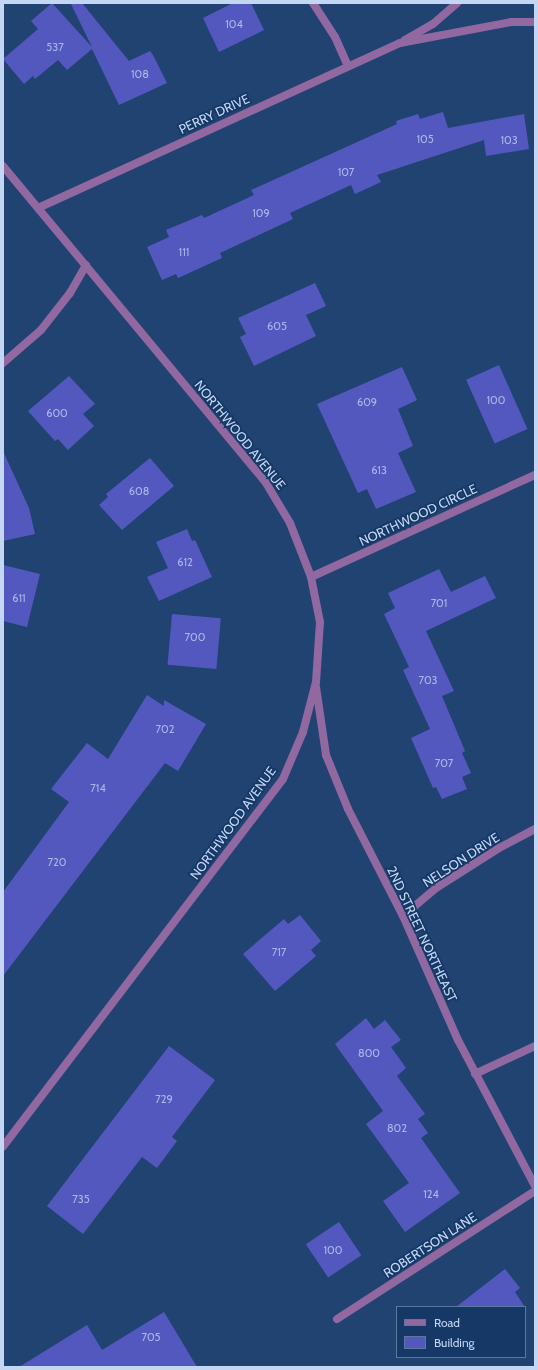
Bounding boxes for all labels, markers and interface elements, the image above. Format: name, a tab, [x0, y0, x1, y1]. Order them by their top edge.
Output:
house number: 104	[225, 17, 243, 31]
house number: 537	[46, 40, 64, 54]
house number: 108	[131, 67, 149, 81]
street label: PERRY DRIVE	[176, 91, 252, 137]
house number: 105	[416, 132, 434, 146]
house number: 103	[500, 133, 518, 147]
house number: 107	[338, 165, 354, 179]
house number: 109	[252, 206, 270, 220]
house number: 111	[179, 245, 189, 259]
house number: 605	[267, 319, 287, 333]
street label: NORTHWOOD AVENUE	[191, 377, 289, 493]
house number: 100	[487, 393, 505, 407]
house number: 609	[357, 395, 377, 409]
house number: 600	[46, 406, 68, 420]
house number: 613	[371, 463, 387, 477]
street label: NORTHWOOD CIRCLE	[357, 481, 479, 549]
house number: 608	[129, 484, 149, 498]
house number: 612	[177, 555, 193, 569]
house number: 611	[12, 591, 26, 605]
house number: 701	[431, 596, 447, 610]
house number: 700	[185, 630, 205, 644]
house number: 703	[418, 673, 438, 687]
house number: 702	[156, 722, 174, 736]
house number: 707	[435, 756, 453, 770]
street label: NORTHWOOD AVENUE	[187, 763, 279, 883]
house number: 714	[90, 781, 106, 795]
street label: NELSON DRIVE	[420, 829, 502, 891]
house number: 720	[48, 855, 66, 869]
street label: 2ND STREET NORTHEAST	[384, 864, 460, 1004]
house number: 717	[272, 945, 286, 959]
house number: 800	[358, 1046, 380, 1060]
house number: 729	[155, 1092, 173, 1106]
house number: 802	[387, 1121, 407, 1135]
house number: 124	[423, 1187, 439, 1201]
house number: 735	[72, 1192, 90, 1206]
street label: ROBERTSON LANE	[380, 1209, 480, 1281]
house number: 100	[324, 1243, 342, 1257]
legend	[396, 1306, 526, 1358]
text: Road	[434, 1315, 460, 1330]
house number: 705	[141, 1330, 161, 1344]
text: Building	[434, 1335, 475, 1350]

